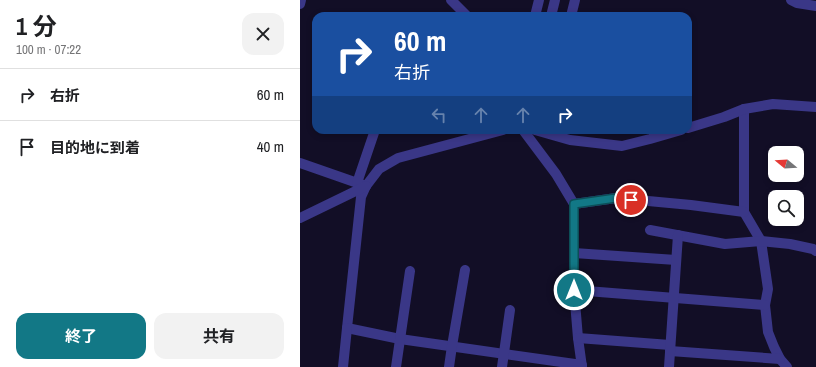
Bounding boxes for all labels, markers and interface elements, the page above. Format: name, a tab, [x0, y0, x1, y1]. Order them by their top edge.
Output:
text: 1 分	[16, 10, 56, 42]
button: close	[242, 13, 284, 55]
text: 60 m	[394, 22, 446, 60]
icon: right	[328, 28, 380, 80]
text: 100 m · 07:22	[16, 41, 81, 58]
text: 右折	[394, 60, 430, 85]
icon: right	[16, 84, 38, 106]
text: 60 m	[257, 84, 284, 105]
text: 右折	[50, 85, 80, 106]
icon: left	[428, 104, 450, 126]
icon: ahead	[470, 104, 492, 126]
icon: ahead	[512, 104, 534, 126]
icon: right	[554, 104, 576, 126]
icon: arrive	[16, 136, 38, 158]
text: 40 m	[257, 136, 284, 157]
text: 目的地に到着	[50, 137, 140, 158]
north arrow	[768, 146, 804, 182]
map controls	[768, 146, 804, 226]
pin	[614, 183, 648, 217]
icon: arrive	[620, 189, 642, 211]
button: search	[768, 190, 804, 226]
position arrow	[553, 269, 595, 311]
button: 終了	[16, 313, 146, 359]
button: 共有	[154, 313, 284, 359]

